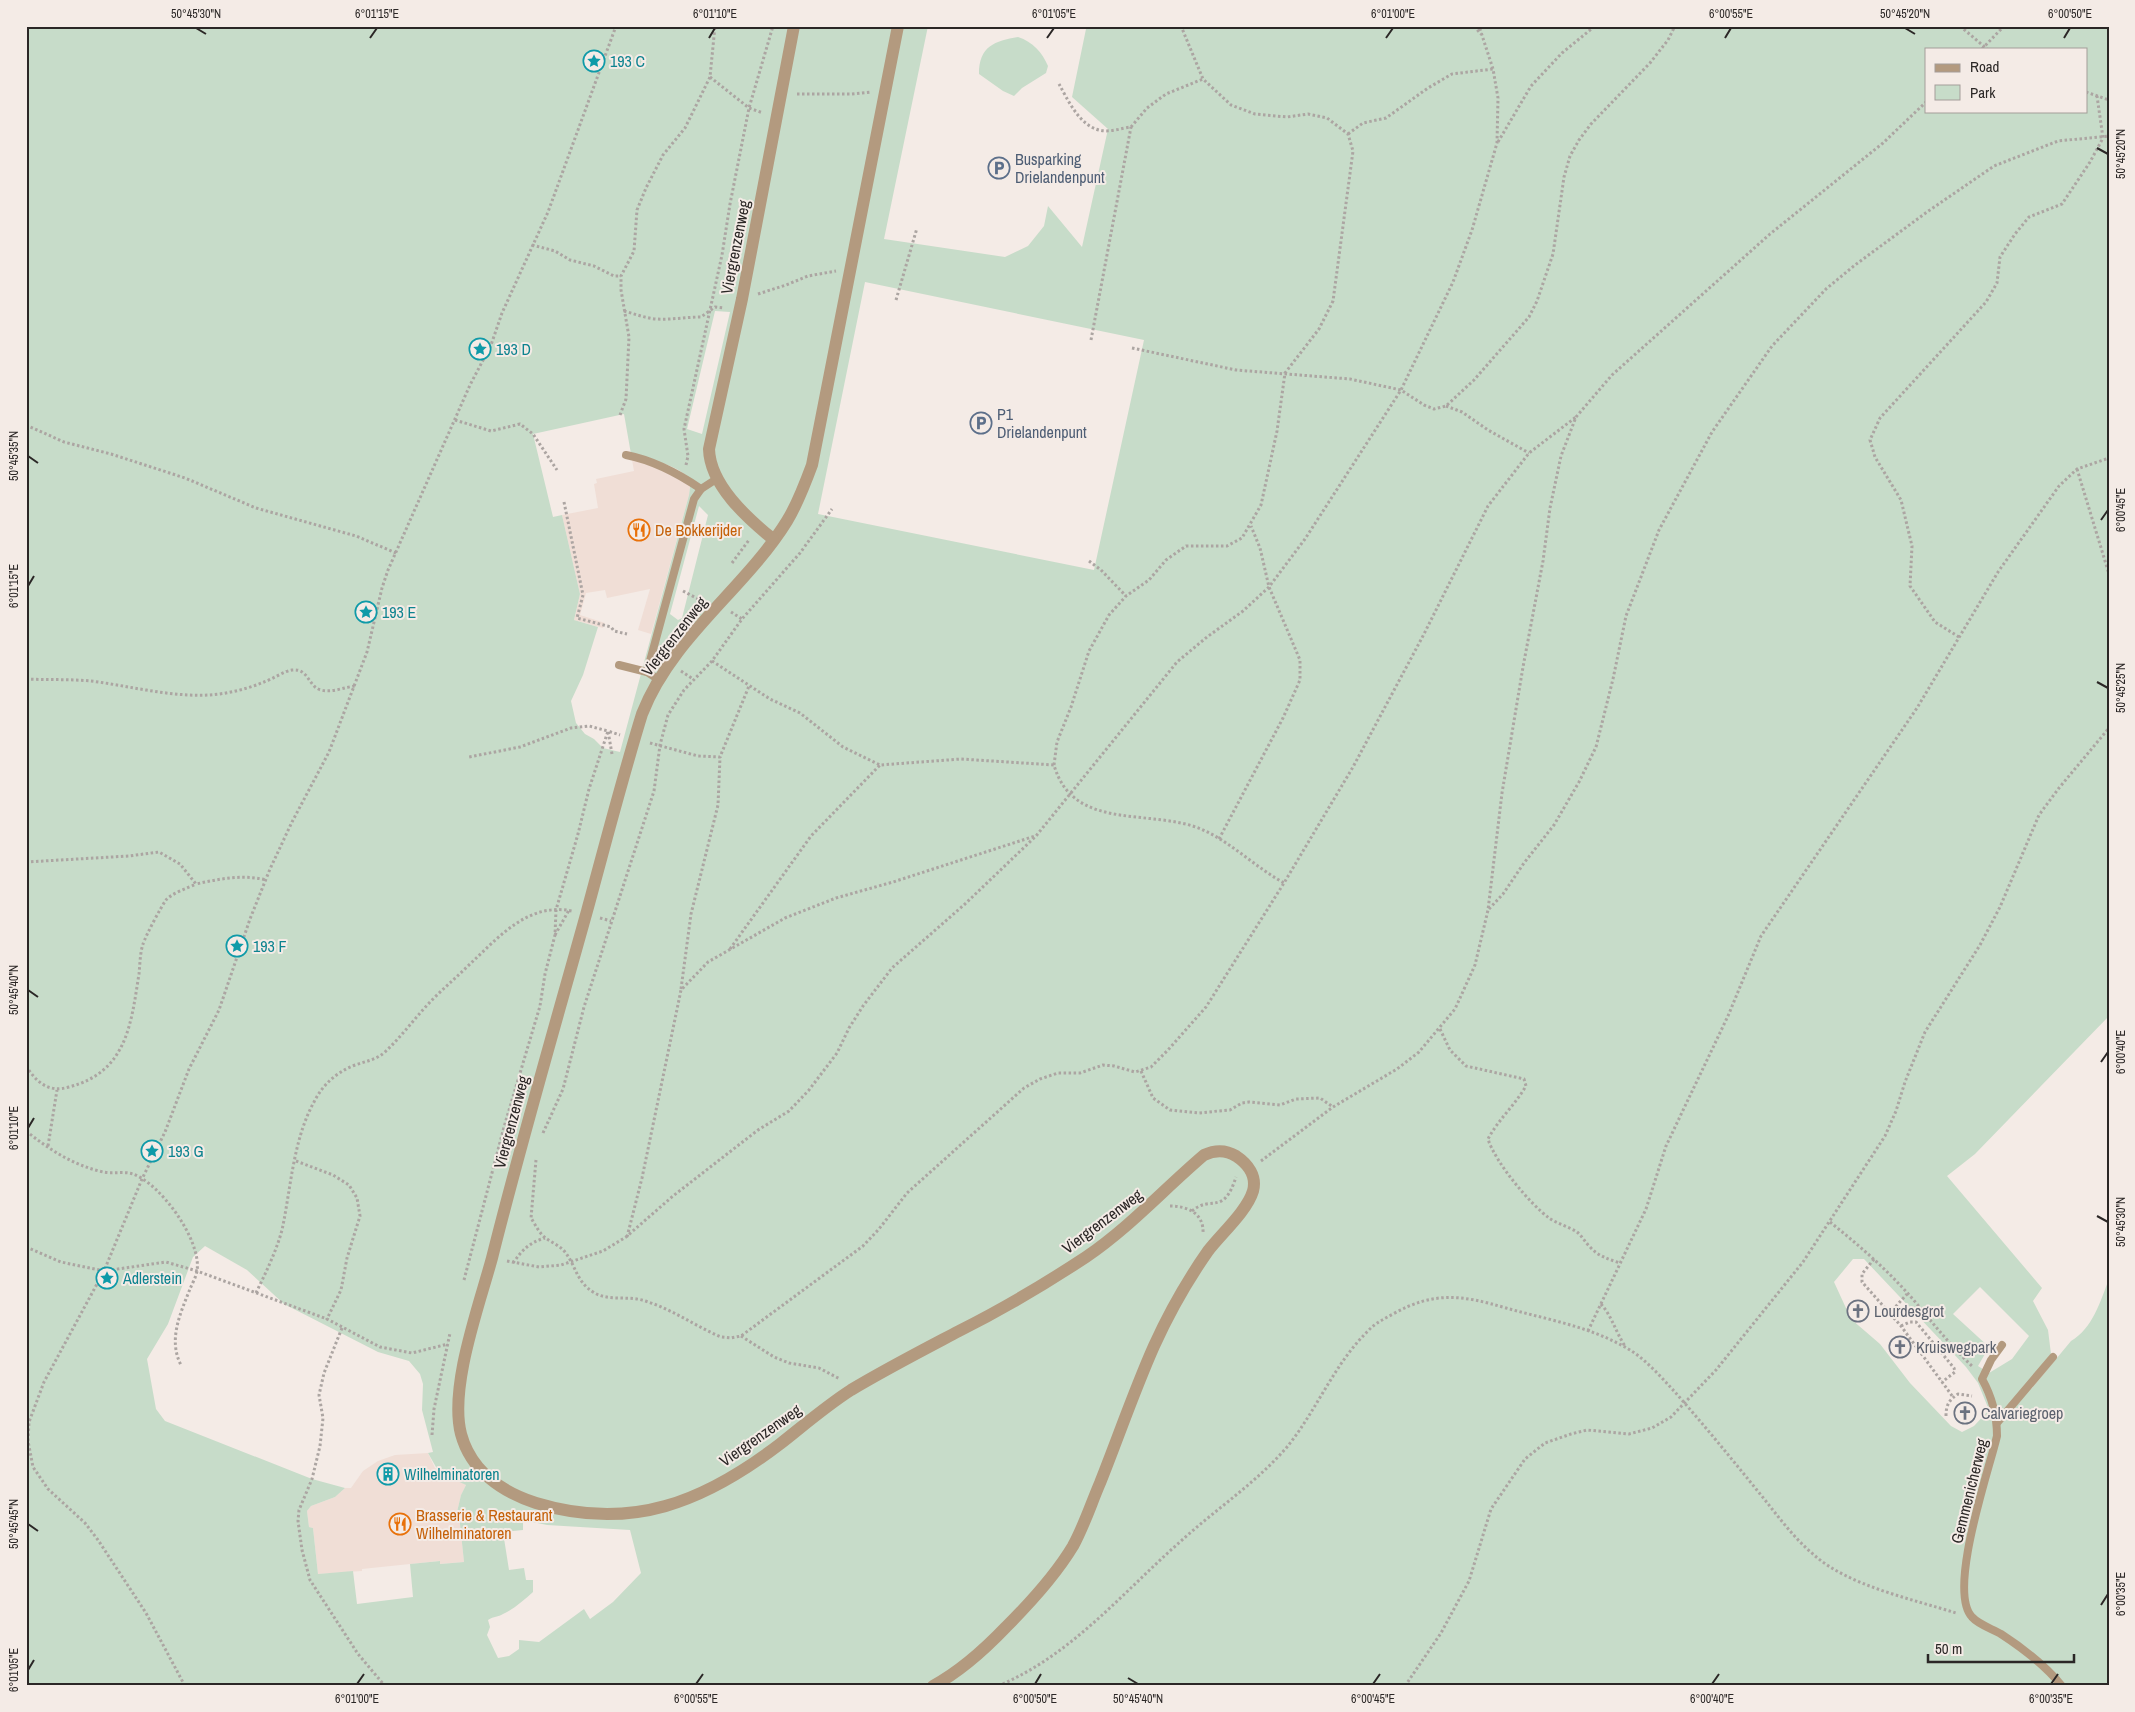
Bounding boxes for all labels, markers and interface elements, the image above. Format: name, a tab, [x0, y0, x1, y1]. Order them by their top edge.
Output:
text: 50°45'30"N	[171, 6, 221, 22]
text: 6°01'15"E	[355, 6, 399, 22]
text: 6°01'10"E	[693, 6, 737, 22]
text: 6°01'05"E	[1032, 6, 1076, 22]
text: 6°01'00"E	[1371, 6, 1415, 22]
text: 6°00'55"E	[1709, 6, 1753, 22]
text: 50°45'20"N	[1880, 6, 1930, 22]
text: 6°00'50"E	[2048, 6, 2092, 22]
legend	[1925, 48, 2088, 112]
place icon: 193 C	[582, 49, 606, 73]
place label: 193 C	[610, 50, 645, 72]
text: Road	[1970, 56, 1999, 77]
text: Park	[1970, 82, 1996, 103]
text: 50°45'20"N	[2113, 129, 2129, 179]
place label: Busparking Drielandenpunt	[1015, 148, 1105, 188]
parking icon: Busparking Drielandenpunt	[987, 156, 1011, 180]
street label: Viergrenzenweg	[715, 197, 755, 296]
place icon: 193 D	[468, 337, 492, 361]
place label: 193 D	[496, 338, 531, 360]
place label: P1 Drielandenpunt	[997, 403, 1087, 443]
parking icon: P1 Drielandenpunt	[969, 411, 993, 435]
text: 50°45'35"N	[6, 431, 22, 481]
text: 6°00'45"E	[2113, 488, 2129, 532]
restaurant icon: De Bokkerijder	[627, 518, 651, 542]
place label: De Bokkerijder	[655, 519, 742, 541]
text: 6°01'15"E	[6, 564, 22, 608]
street label: Viergrenzenweg	[636, 591, 712, 680]
place icon: 193 E	[354, 600, 378, 624]
place label: 193 E	[382, 601, 416, 623]
text: 50°45'25"N	[2113, 663, 2129, 713]
place icon: 193 F	[225, 934, 249, 958]
place label: 193 F	[253, 935, 287, 957]
text: 50°45'40"N	[6, 965, 22, 1015]
text: 6°00'40"E	[2113, 1030, 2129, 1074]
street label: Viergrenzenweg	[488, 1072, 534, 1171]
text: 6°01'10"E	[6, 1106, 22, 1150]
place icon: 193 G	[140, 1139, 164, 1163]
place label: 193 G	[168, 1140, 204, 1162]
street label: Viergrenzenweg	[1057, 1183, 1147, 1258]
text: 50°45'30"N	[2113, 1197, 2129, 1247]
place icon: Adlerstein	[95, 1266, 119, 1290]
place label: Adlerstein	[122, 1267, 182, 1289]
church icon: Lourdesgrot	[1846, 1299, 1870, 1323]
place label: Lourdesgrot	[1874, 1300, 1944, 1322]
church icon: Kruiswegpark	[1888, 1335, 1912, 1359]
place label: Kruiswegpark	[1916, 1336, 1997, 1358]
street label: Viergrenzenweg	[715, 1398, 806, 1471]
church icon: Calvariegroep	[1953, 1401, 1977, 1425]
place label: Calvariegroep	[1981, 1402, 2063, 1424]
street label: Gemmenicherweg	[1945, 1436, 1993, 1546]
building icon: Wilhelminatoren	[376, 1462, 400, 1486]
place label: Wilhelminatoren	[404, 1463, 500, 1485]
text: 50°45'45"N	[6, 1499, 22, 1549]
place label: Brasserie & Restaurant Wilhelminatoren	[416, 1504, 553, 1544]
restaurant icon: Brasserie & Restaurant Wilhelminatoren	[388, 1512, 412, 1536]
text: 6°00'35"E	[2113, 1572, 2129, 1616]
scale bar	[1928, 1632, 2074, 1664]
text: 50 m	[1935, 1638, 1962, 1659]
text: 6°01'05"E	[6, 1648, 22, 1692]
text: 6°01'00"E	[335, 1691, 379, 1707]
text: 6°00'55"E	[674, 1691, 718, 1707]
text: 6°00'50"E	[1013, 1691, 1057, 1707]
text: 50°45'40"N	[1113, 1691, 1163, 1707]
text: 6°00'45"E	[1351, 1691, 1395, 1707]
text: 6°00'40"E	[1690, 1691, 1734, 1707]
text: 6°00'35"E	[2029, 1691, 2073, 1707]

